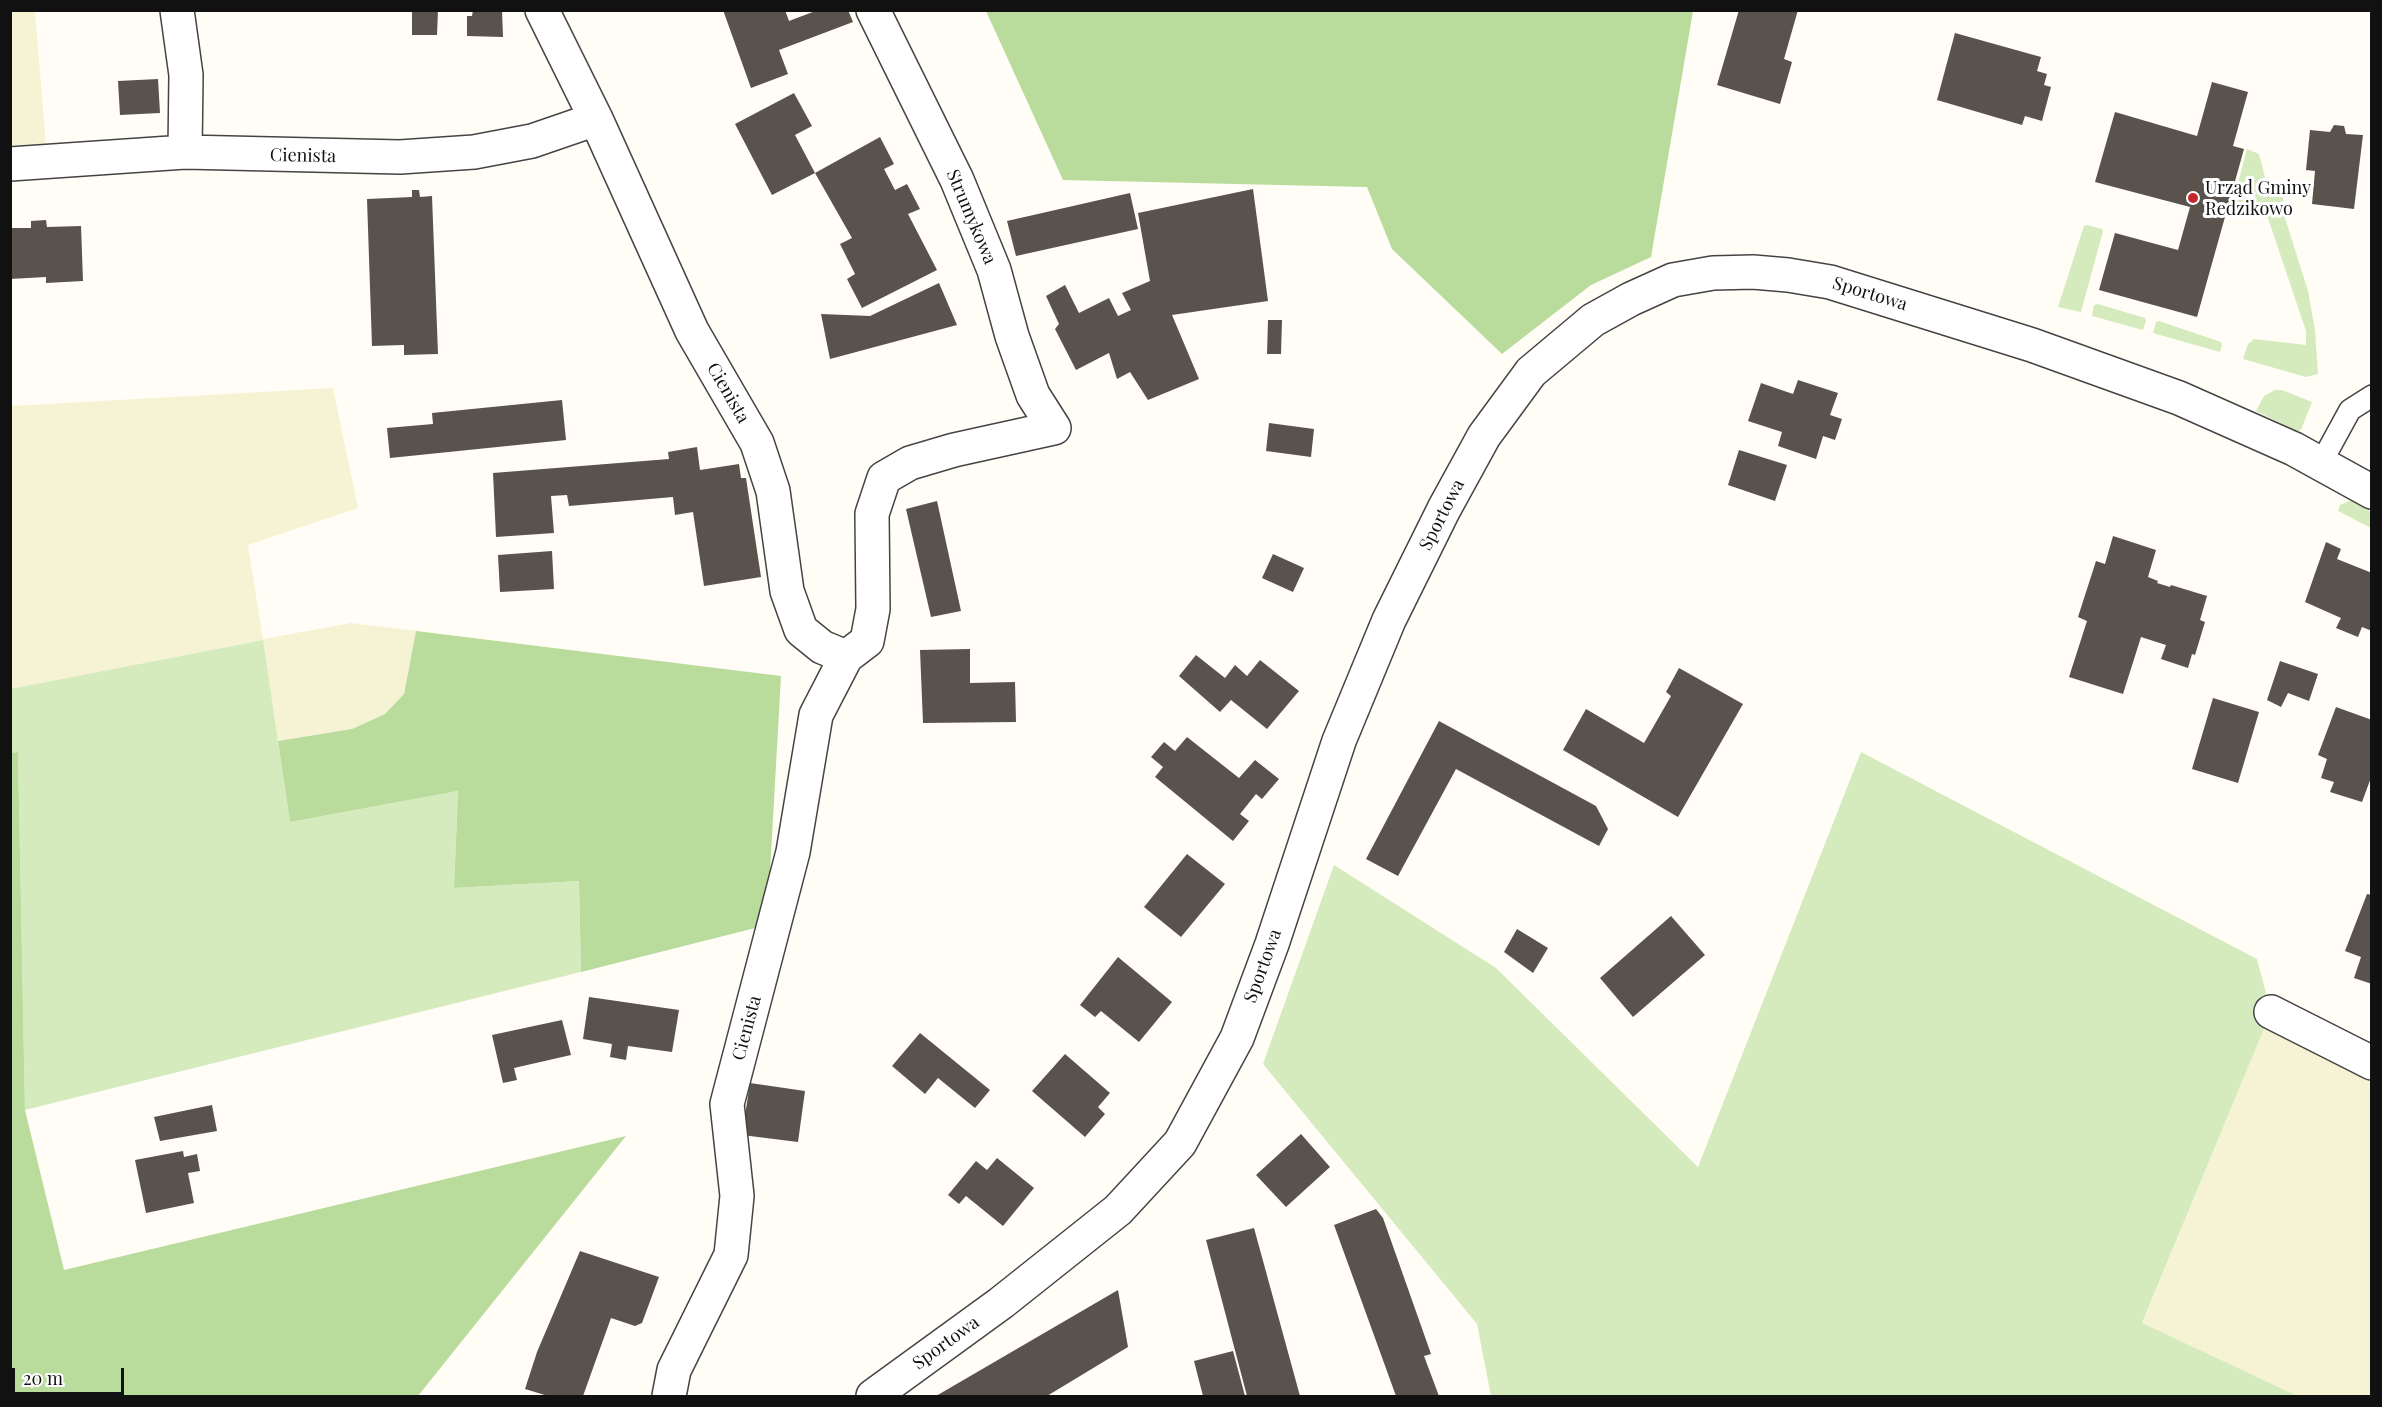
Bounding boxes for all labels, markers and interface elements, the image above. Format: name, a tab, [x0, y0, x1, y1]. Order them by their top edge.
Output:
street label: Cienista	[270, 145, 336, 167]
street label: Strumykowa	[941, 166, 1001, 268]
place label: Urząd Gminy Redzikowo	[2205, 177, 2311, 219]
marker: Urząd Gminy Redzikowo	[2186, 191, 2200, 205]
street label: Sportowa	[1830, 272, 1910, 316]
street label: Cienista	[702, 359, 754, 427]
street label: Sportowa	[1415, 476, 1469, 554]
street label: Sportowa	[1240, 926, 1286, 1006]
street label: Cienista	[728, 993, 766, 1063]
street label: Sportowa	[909, 1312, 983, 1374]
scale bar	[15, 1356, 128, 1394]
text: 20 m	[23, 1366, 63, 1390]

